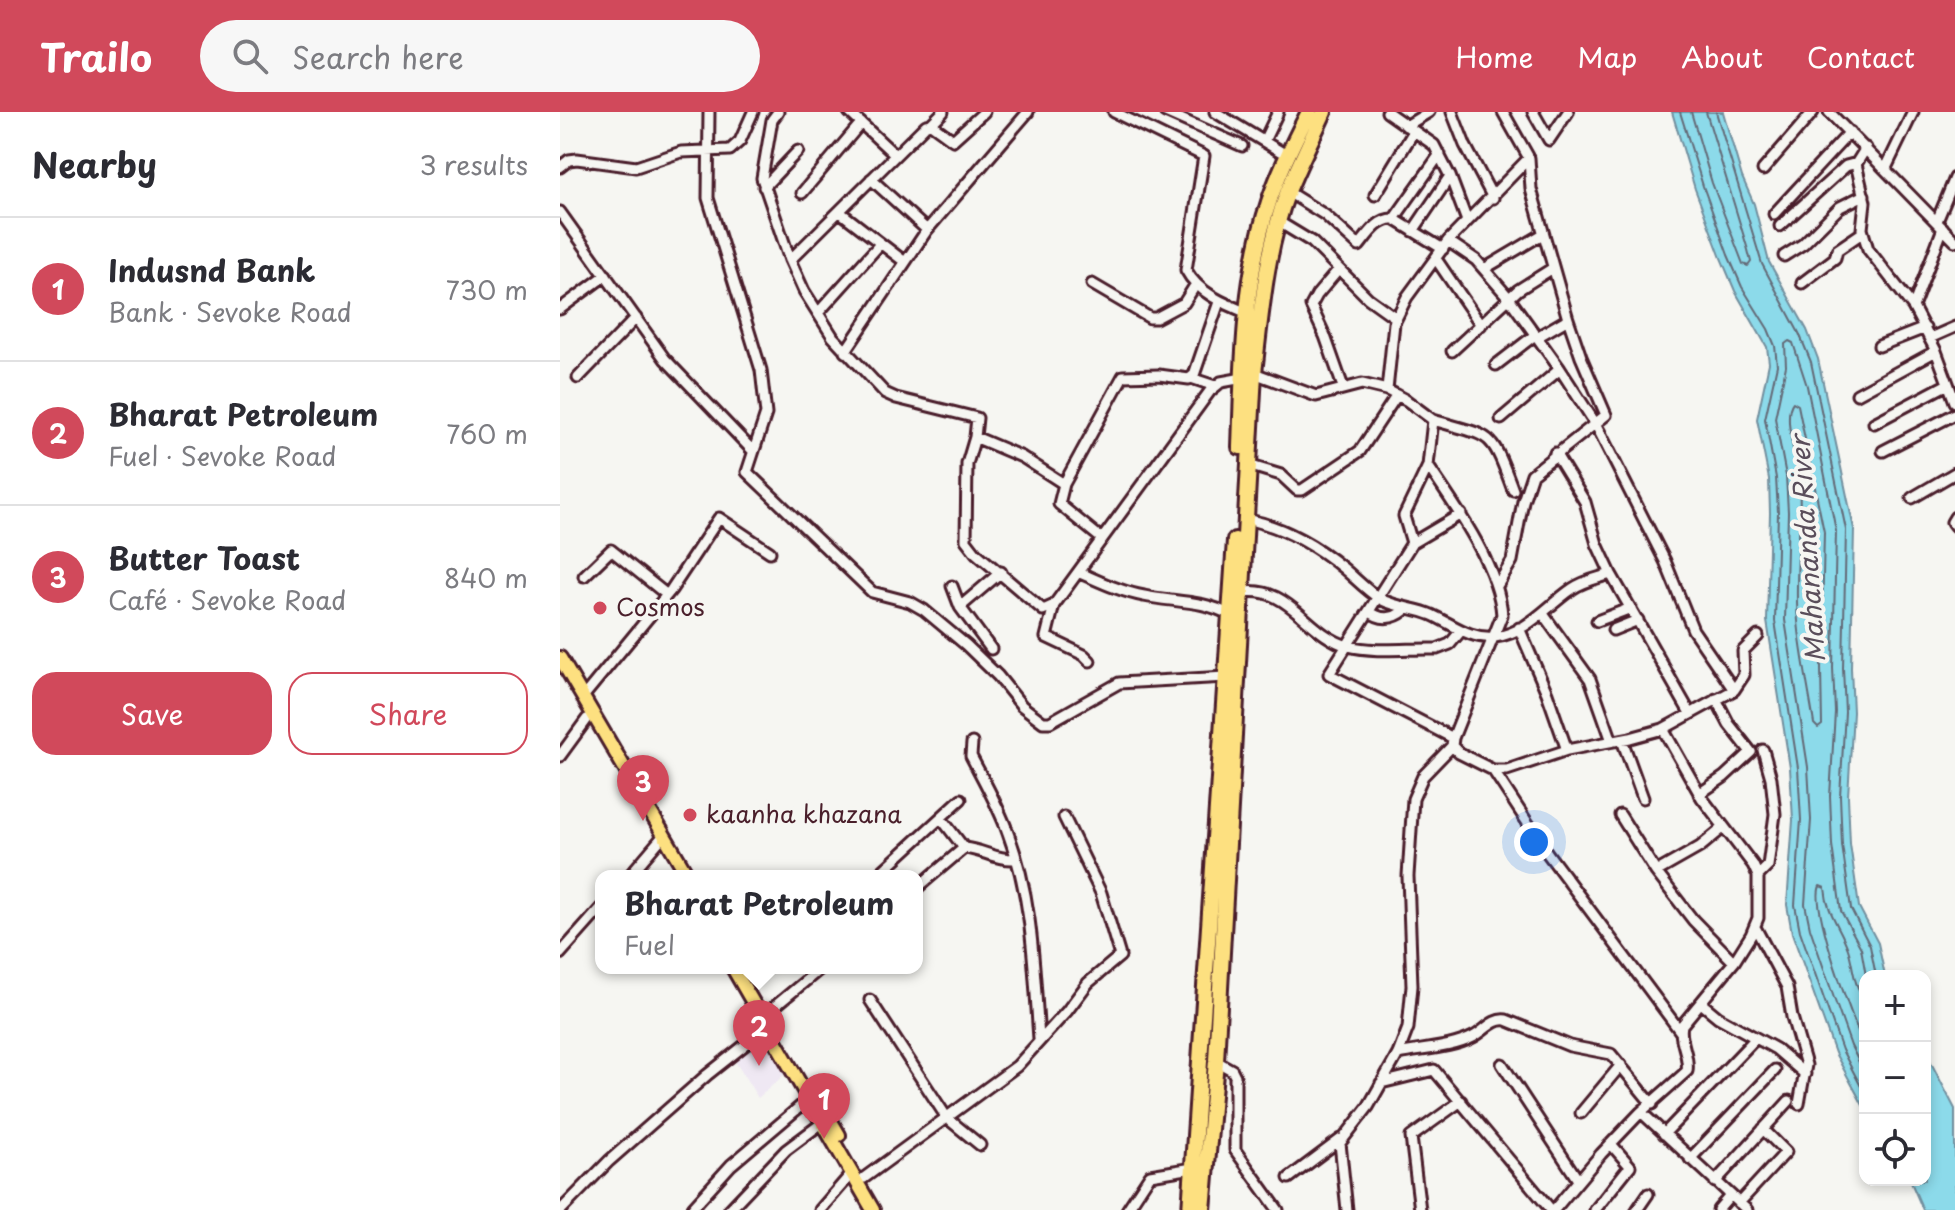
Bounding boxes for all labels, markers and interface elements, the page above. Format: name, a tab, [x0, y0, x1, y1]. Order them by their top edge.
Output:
search box	[200, 20, 760, 92]
text: Trailo	[40, 28, 152, 85]
icon: search	[228, 34, 272, 78]
text: Search here	[292, 34, 464, 79]
text: Home	[1455, 35, 1533, 78]
text: Map	[1577, 35, 1637, 78]
text: About	[1681, 35, 1763, 78]
text: Contact	[1807, 35, 1915, 78]
text: Nearby	[32, 138, 157, 190]
text: 3 results	[420, 145, 528, 184]
text: Indusnd Bank	[108, 247, 315, 292]
text: 1	[52, 270, 64, 309]
text: 730 m	[446, 270, 528, 309]
text: Bank · Sevoke Road	[108, 292, 352, 331]
text: Bharat Petroleum	[108, 391, 378, 436]
text: 2	[49, 414, 67, 453]
text: 760 m	[446, 414, 528, 453]
water label: Mahananda River	[1779, 431, 1834, 664]
text: Fuel · Sevoke Road	[108, 436, 337, 475]
text: Butter Toast	[108, 535, 300, 580]
text: 3	[49, 558, 67, 597]
text: 840 m	[444, 558, 528, 597]
text: Café · Sevoke Road	[108, 580, 347, 619]
place label: Cosmos	[616, 588, 705, 624]
marker: Cosmos	[591, 599, 609, 617]
button: Save	[32, 672, 272, 755]
button: Share	[288, 672, 528, 755]
pin: 3	[617, 755, 669, 821]
place label: kaanha khazana	[706, 795, 902, 831]
marker: kaanha khazana	[681, 806, 699, 824]
your location	[1514, 822, 1554, 862]
popup	[595, 870, 923, 974]
text: Bharat Petroleum	[624, 880, 894, 925]
text: Fuel	[624, 925, 675, 964]
map controls	[1859, 970, 1931, 1186]
button: +	[1859, 970, 1931, 1042]
pin: 2	[733, 1000, 785, 1066]
button: −	[1859, 1042, 1931, 1114]
pin: 1	[798, 1073, 850, 1139]
button: locate	[1859, 1114, 1931, 1186]

